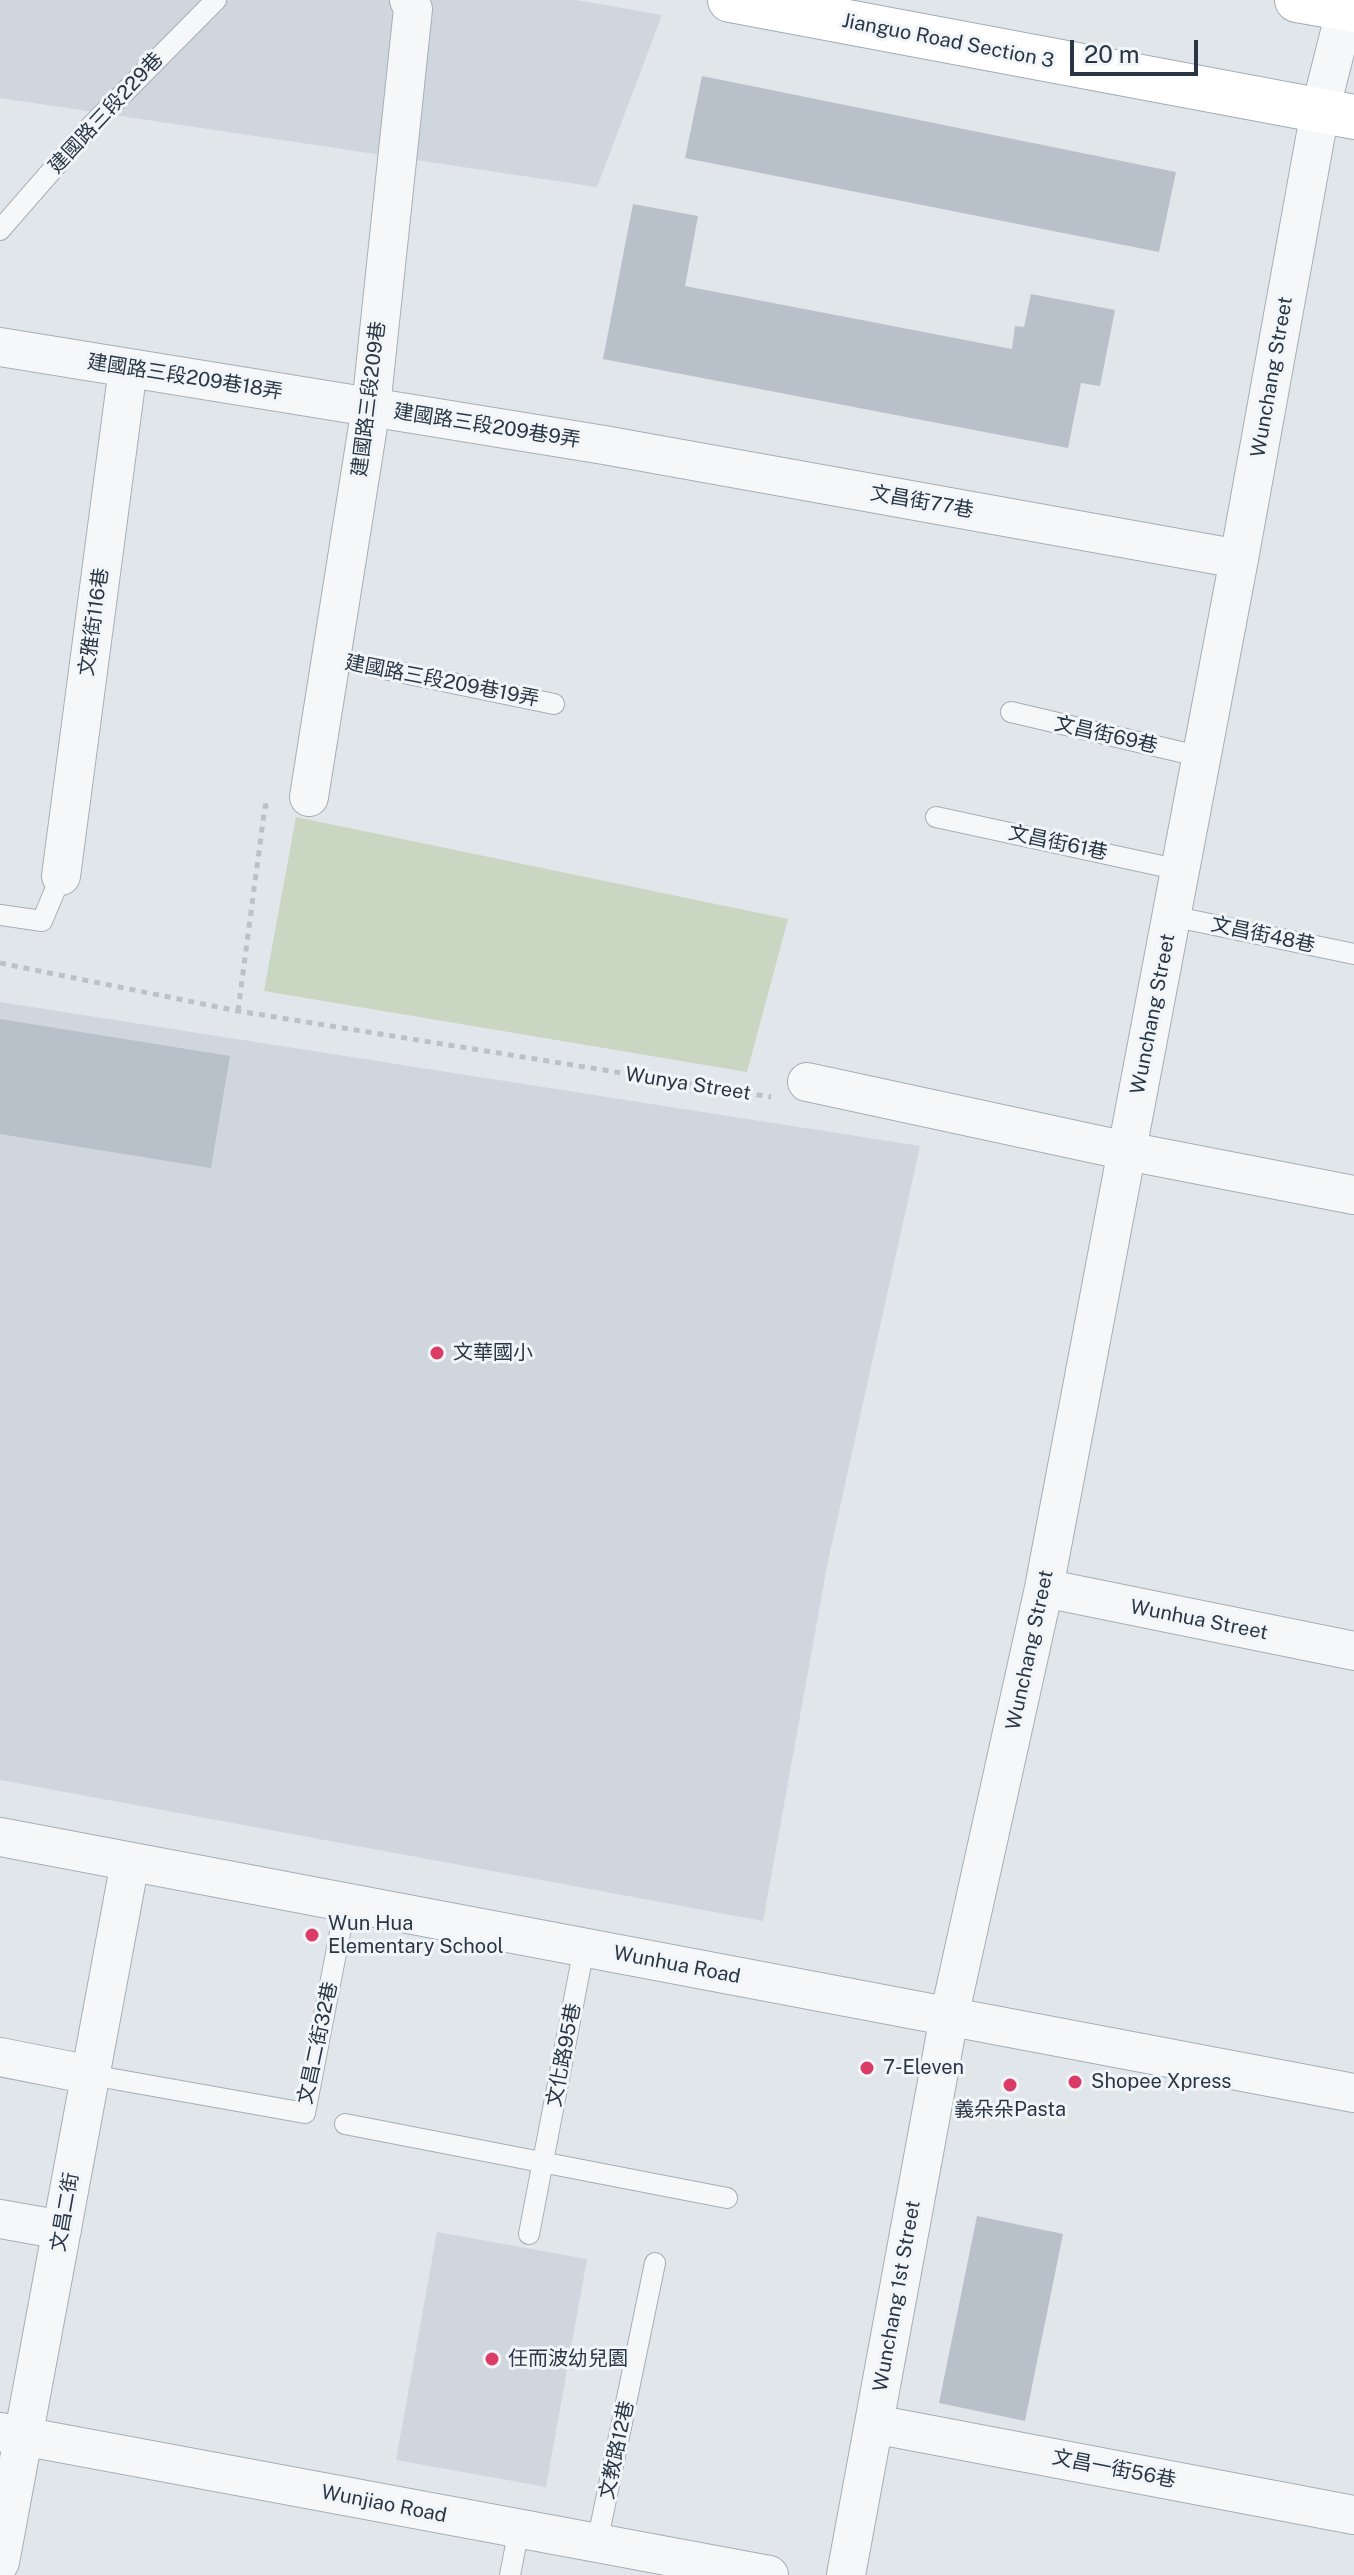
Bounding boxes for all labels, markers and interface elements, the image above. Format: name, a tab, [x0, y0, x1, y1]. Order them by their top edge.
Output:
street label: Jianguo Road Section 3	[840, 9, 1056, 73]
scale bar	[1074, 24, 1202, 74]
text: 20 m	[1084, 40, 1140, 68]
street label: 建國路三段229巷	[44, 48, 168, 178]
street label: Wunchang Street	[1246, 295, 1298, 459]
street label: 建國路三段209巷	[348, 320, 390, 478]
street label: 建國路三段209巷18弄	[86, 350, 284, 404]
street label: 建國路三段209巷9弄	[392, 399, 582, 453]
street label: 文昌街77巷	[869, 481, 975, 523]
street label: 文雅街116巷	[75, 566, 113, 678]
street label: 建國路三段209巷19弄	[343, 650, 541, 712]
street label: 文昌街69巷	[1052, 712, 1160, 758]
street label: 文昌街61巷	[1006, 821, 1110, 865]
street label: 文昌街48巷	[1209, 912, 1317, 958]
street label: Wunchang Street	[1126, 932, 1180, 1096]
street label: Wunya Street	[623, 1062, 753, 1106]
place label: 文華國小	[453, 1341, 533, 1365]
marker: 文華國小	[428, 1344, 446, 1362]
street label: Wunchang Street	[1001, 1568, 1059, 1732]
street label: Wunhua Street	[1128, 1595, 1270, 1645]
place label: Wun Hua Elementary School	[328, 1912, 504, 1959]
marker: Wun Hua Elementary School	[303, 1926, 321, 1944]
street label: Wunhua Road	[612, 1941, 742, 1989]
street label: 文昌二街32巷	[293, 1980, 343, 2106]
street label: 文化路95巷	[542, 2001, 586, 2109]
place label: 7-Eleven	[883, 2056, 964, 2080]
marker: 7-Eleven	[858, 2059, 876, 2077]
place label: Shopee Xpress	[1091, 2070, 1231, 2094]
marker: Shopee Xpress	[1066, 2073, 1084, 2091]
marker: 義朵朵Pasta	[1001, 2076, 1019, 2094]
place label: 義朵朵Pasta	[954, 2098, 1066, 2122]
street label: 文昌二街	[46, 2171, 84, 2253]
street label: Wunchang 1st Street	[868, 2199, 926, 2393]
place label: 任而波幼兒園	[508, 2347, 628, 2371]
marker: 任而波幼兒園	[483, 2350, 501, 2368]
street label: 文教路12巷	[595, 2399, 639, 2501]
street label: 文昌一街56巷	[1050, 2445, 1178, 2493]
street label: Wunjiao Road	[319, 2480, 449, 2528]

